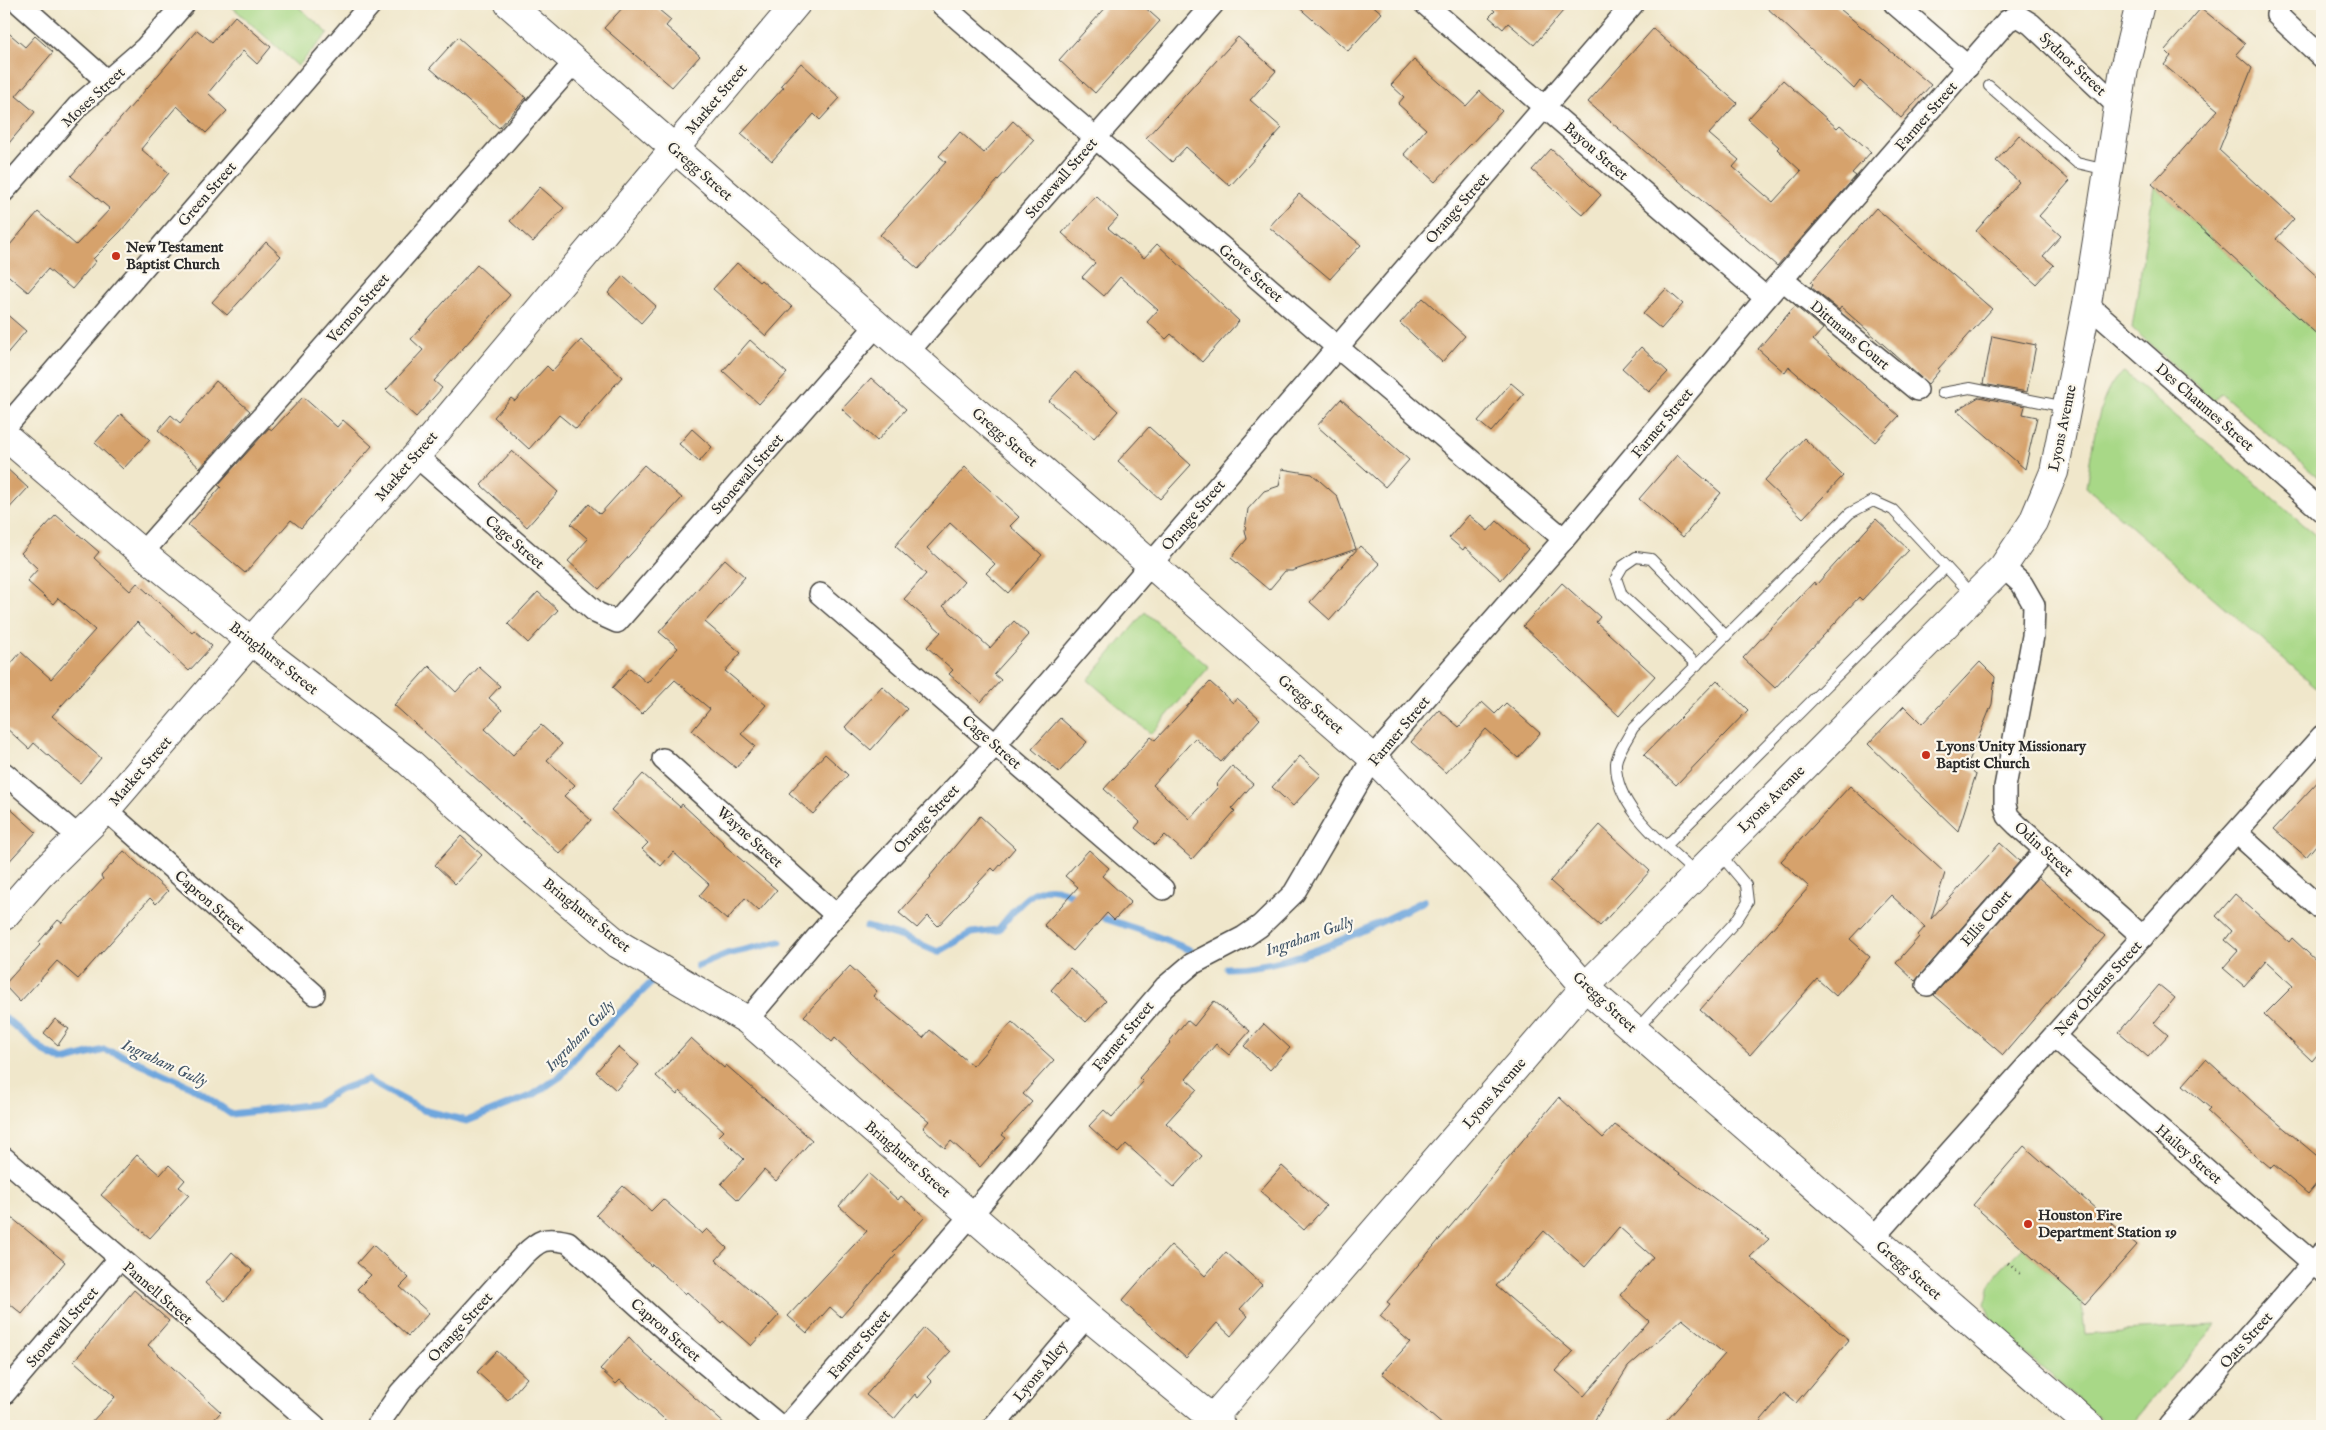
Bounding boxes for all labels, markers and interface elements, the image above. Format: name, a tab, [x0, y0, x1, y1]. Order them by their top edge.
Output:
street label: Sydnor Street	[2035, 29, 2110, 100]
street label: Market Street	[681, 60, 751, 139]
street label: Moses Street	[58, 63, 129, 132]
street label: Farmer Street	[1891, 78, 1962, 155]
street label: Bayou Street	[1559, 118, 1632, 185]
street label: Stonewall Street	[1021, 134, 1102, 223]
street label: Gregg Street	[663, 138, 737, 205]
street label: Green Street	[174, 158, 241, 231]
street label: Orange Street	[1421, 169, 1493, 248]
place label: New Testament Baptist Church	[125, 238, 224, 274]
street label: Grove Street	[1214, 240, 1287, 307]
marker: New Testament Baptist Church	[110, 250, 122, 262]
street label: Vernon Street	[322, 270, 394, 348]
street label: Dittmans Court	[1806, 297, 1893, 374]
street label: Des Chaumes Street	[2151, 359, 2258, 455]
street label: Lyons Avenue	[2044, 383, 2081, 473]
street label: Farmer Street	[1628, 384, 1697, 462]
street label: Gregg Street	[968, 404, 1042, 471]
street label: Market Street	[371, 427, 442, 505]
street label: Stonewall Street	[707, 430, 788, 519]
street label: Orange Street	[1157, 476, 1229, 555]
street label: Cage Street	[481, 511, 548, 573]
street label: Bringhurst Street	[225, 618, 322, 699]
street label: Gregg Street	[1274, 671, 1348, 738]
street label: Farmer Street	[1365, 692, 1434, 770]
street label: Cage Street	[958, 711, 1025, 773]
street label: Market Street	[105, 732, 176, 810]
place label: Lyons Unity Missionary Baptist Church	[1936, 737, 2087, 773]
marker: Lyons Unity Missionary Baptist Church	[1920, 749, 1932, 761]
street label: Lyons Avenue	[1734, 761, 1809, 837]
street label: Orange Street	[889, 781, 963, 858]
street label: Wayne Street	[713, 803, 787, 872]
street label: Odin Street	[2010, 818, 2077, 881]
street label: Capron Street	[170, 867, 249, 938]
street label: Bringhurst Street	[539, 874, 635, 957]
street label: Ellis Court	[1957, 886, 2016, 950]
water label: Ingraham Gully	[1262, 912, 1357, 962]
street label: New Orleans Street	[2051, 937, 2146, 1040]
street label: Gregg Street	[1569, 968, 1641, 1037]
water label: Ingraham Gully	[541, 996, 620, 1077]
street label: Farmer Street	[1089, 997, 1158, 1075]
water label: Ingraham Gully	[117, 1035, 211, 1093]
street label: Lyons Avenue	[1458, 1054, 1530, 1133]
street label: Bringhurst Street	[861, 1117, 955, 1202]
street label: Hailey Street	[2151, 1120, 2226, 1189]
place label: Houston Fire Department Station 19	[2038, 1206, 2177, 1242]
marker: Houston Fire Department Station 19	[2022, 1218, 2034, 1230]
street label: Gregg Street	[1872, 1237, 1946, 1304]
street label: Pannell Street	[119, 1258, 197, 1329]
street label: Stonewall Street	[22, 1283, 103, 1372]
street label: Orange Street	[424, 1288, 497, 1366]
street label: Capron Street	[626, 1295, 705, 1366]
street label: Farmer Street	[824, 1306, 895, 1383]
street label: Oats Street	[2216, 1308, 2277, 1373]
street label: Lyons Alley	[1009, 1336, 1072, 1406]

